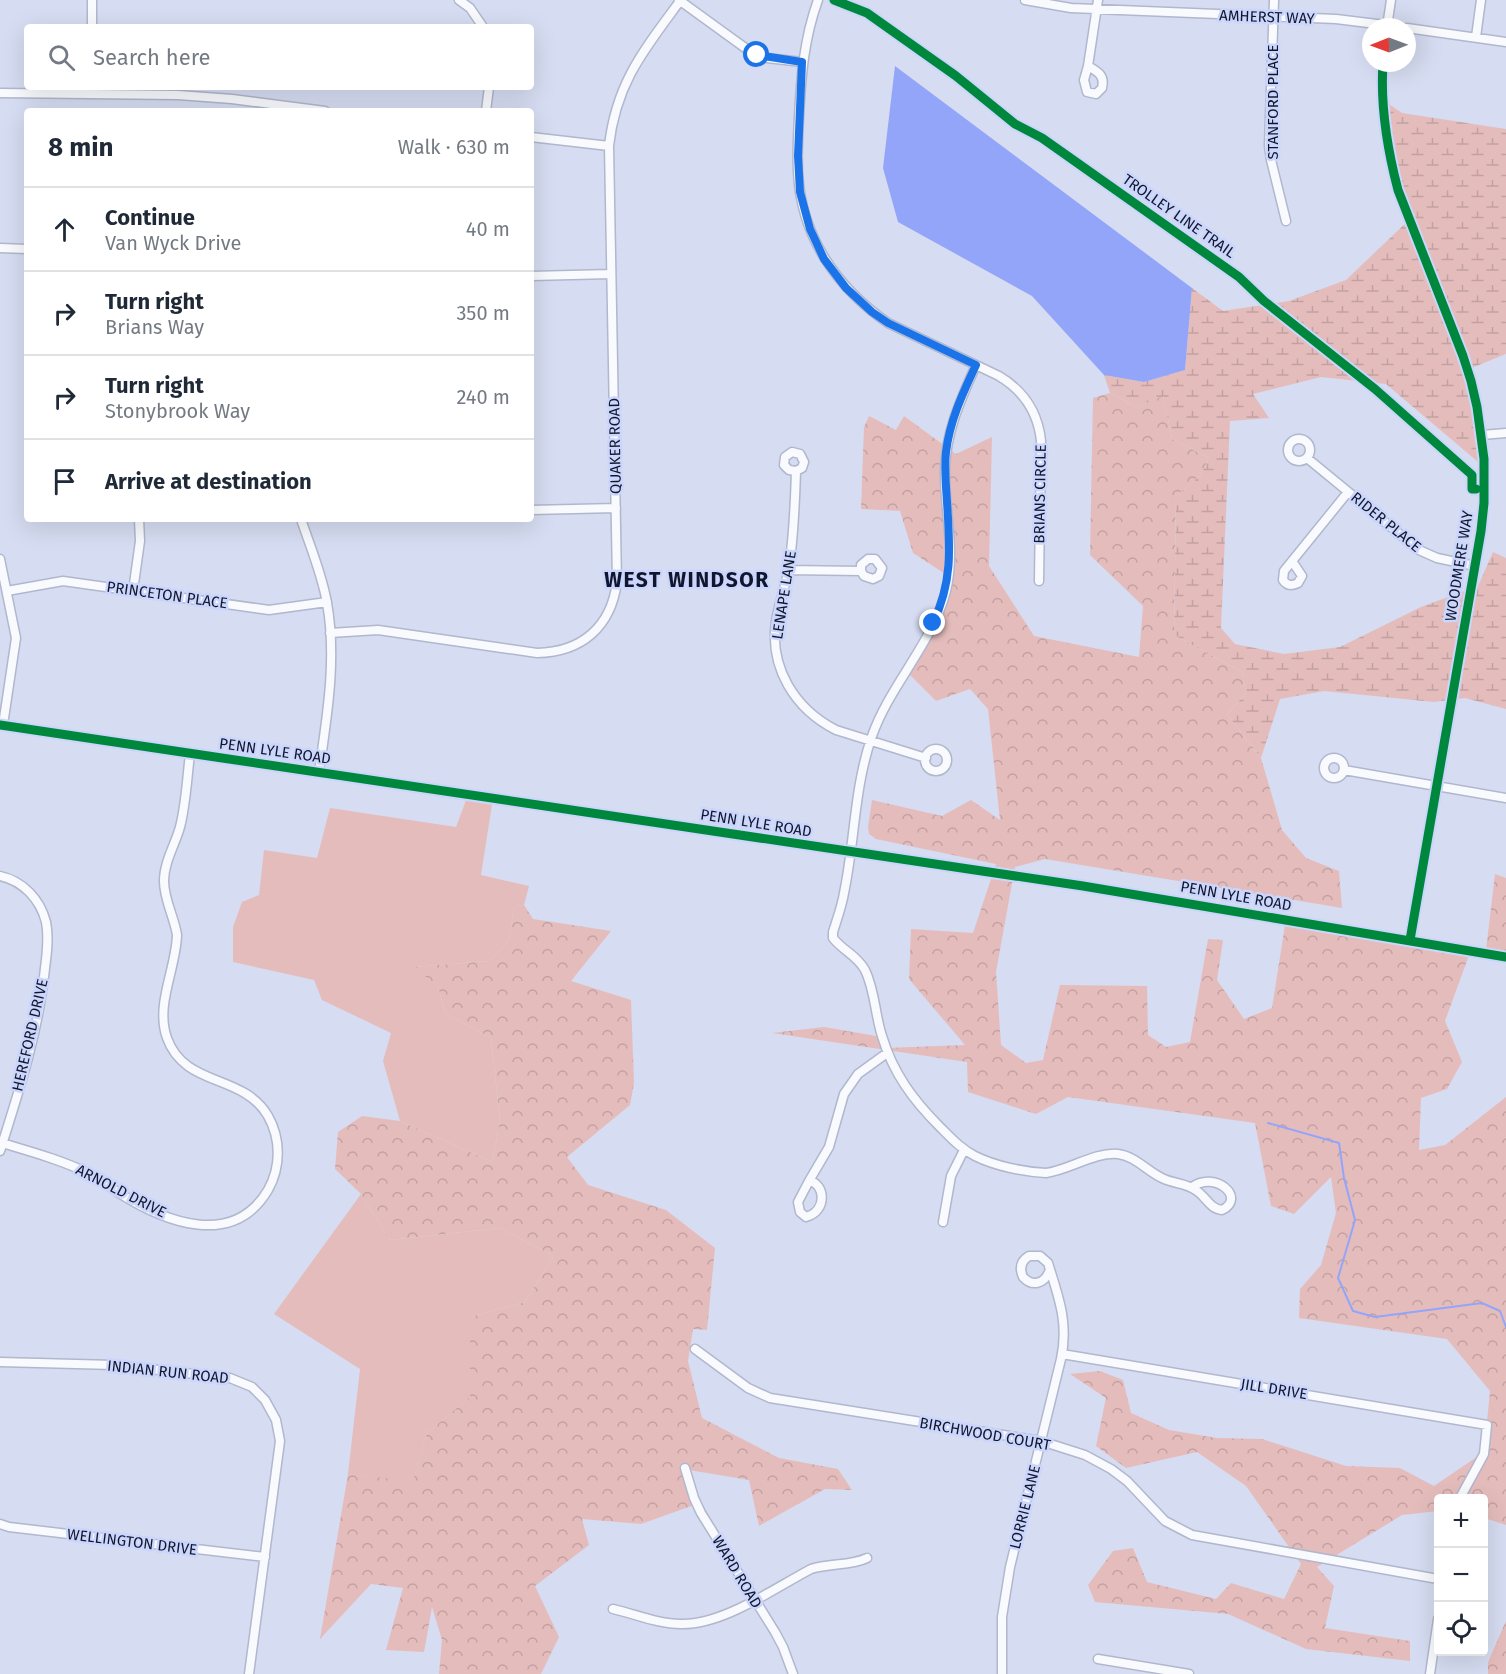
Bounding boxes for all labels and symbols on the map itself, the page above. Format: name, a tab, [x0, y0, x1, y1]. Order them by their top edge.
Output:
street label: AMHERST WAY	[1219, 6, 1316, 28]
north arrow	[1362, 18, 1416, 72]
route start	[743, 41, 769, 67]
street label: STANFORD PLACE	[1264, 45, 1282, 159]
street label: TROLLEY LINE TRAIL	[1119, 170, 1239, 262]
street label: QUAKER ROAD	[605, 398, 625, 494]
street label: BRIANS CIRCLE	[1030, 444, 1050, 544]
street label: RIDER PLACE	[1347, 488, 1425, 556]
street label: WOODMERE WAY	[1441, 509, 1477, 623]
street label: LENAPE LANE	[768, 549, 800, 641]
district label: WEST WINDSOR	[604, 567, 770, 593]
street label: PRINCETON PLACE	[105, 578, 229, 612]
route end	[919, 609, 945, 635]
street label: PENN LYLE ROAD	[218, 734, 332, 768]
street label: PENN LYLE ROAD	[699, 805, 813, 841]
street label: PENN LYLE ROAD	[1179, 877, 1293, 915]
street label: HEREFORD DRIVE	[8, 977, 52, 1093]
street label: ARNOLD DRIVE	[73, 1161, 169, 1221]
street label: INDIAN RUN ROAD	[106, 1357, 230, 1387]
street label: JILL DRIVE	[1239, 1375, 1309, 1403]
street label: BIRCHWOOD COURT	[918, 1414, 1052, 1454]
street label: LORRIE LANE	[1006, 1463, 1044, 1551]
street label: WELLINGTON DRIVE	[66, 1525, 198, 1559]
street label: WARD ROAD	[708, 1533, 766, 1611]

